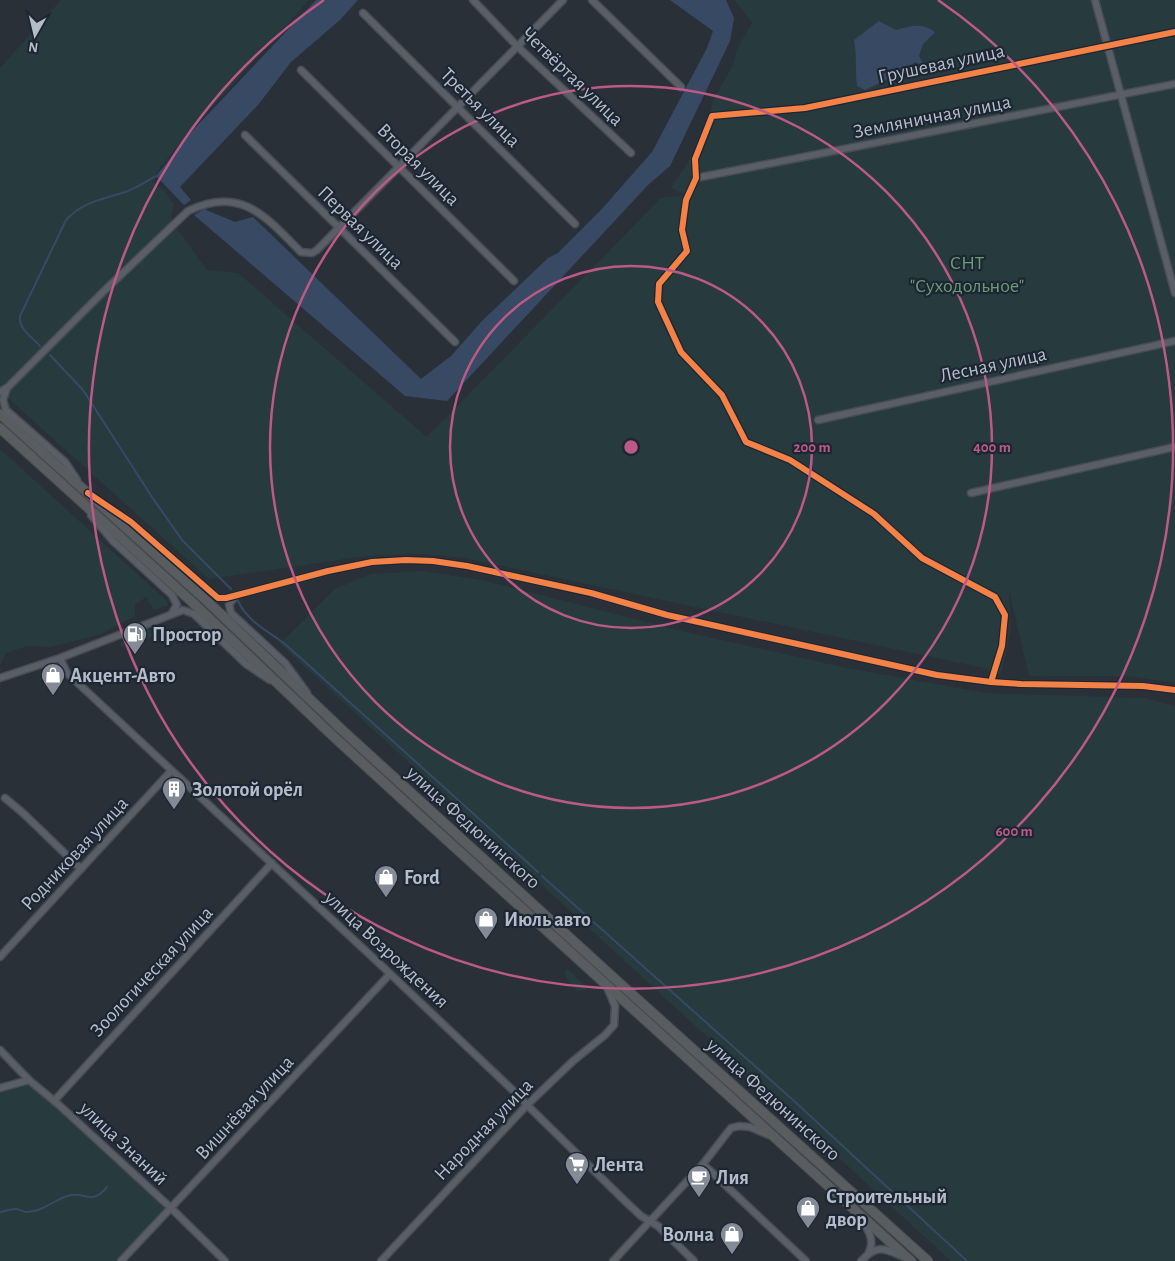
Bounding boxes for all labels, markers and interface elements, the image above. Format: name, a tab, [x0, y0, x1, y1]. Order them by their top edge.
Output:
north arrow	[10, 10, 60, 60]
street label: Четвёртая улица	[518, 23, 627, 130]
text: N	[28, 39, 39, 54]
street label: Грушевая улица	[876, 41, 1006, 87]
street label: Третья улица	[437, 64, 524, 151]
street label: Земляничная улица	[852, 92, 1013, 142]
street label: Вторая улица	[373, 120, 463, 210]
street label: Первая улица	[314, 182, 407, 273]
park label: СНТ "Суходольное"	[910, 253, 1024, 296]
street label: Лесная улица	[938, 344, 1048, 386]
centre of rings	[622, 438, 640, 456]
text: 200 m	[793, 440, 831, 455]
text: 400 m	[973, 440, 1011, 455]
fuel station icon: Простор	[122, 621, 148, 655]
place label: Простор	[152, 625, 221, 645]
shop icon: Акцент-Авто	[40, 662, 66, 696]
place label: Акцент-Авто	[70, 666, 176, 686]
street label: улица Федюнинского	[402, 762, 544, 893]
building icon: Золотой орёл	[161, 776, 187, 810]
place label: Золотой орёл	[192, 780, 303, 800]
street label: Родниковая улица	[17, 793, 132, 914]
text: 600 m	[995, 824, 1033, 839]
shop icon: Ford	[373, 864, 399, 898]
place label: Ford	[404, 868, 440, 888]
street label: улица Возрождения	[320, 887, 452, 1012]
street label: Зоологическая улица	[86, 903, 217, 1041]
shop icon: Июль авто	[473, 906, 499, 940]
place label: Июль авто	[504, 910, 591, 930]
street label: улица Федюнинского	[702, 1034, 844, 1165]
street label: Вишнёвая улица	[192, 1052, 298, 1163]
street label: Народная улица	[431, 1075, 537, 1184]
street label: улица Знаний	[75, 1097, 171, 1189]
supermarket icon: Лента	[564, 1151, 590, 1185]
place label: Лента	[594, 1155, 644, 1175]
cafe icon: Лия	[686, 1164, 712, 1198]
place label: Лия	[716, 1168, 749, 1188]
place label: Строительный двор	[826, 1187, 947, 1230]
shop icon: Строительный двор	[795, 1195, 821, 1229]
shop icon: Волна	[719, 1221, 745, 1255]
place label: Волна	[662, 1225, 715, 1245]

